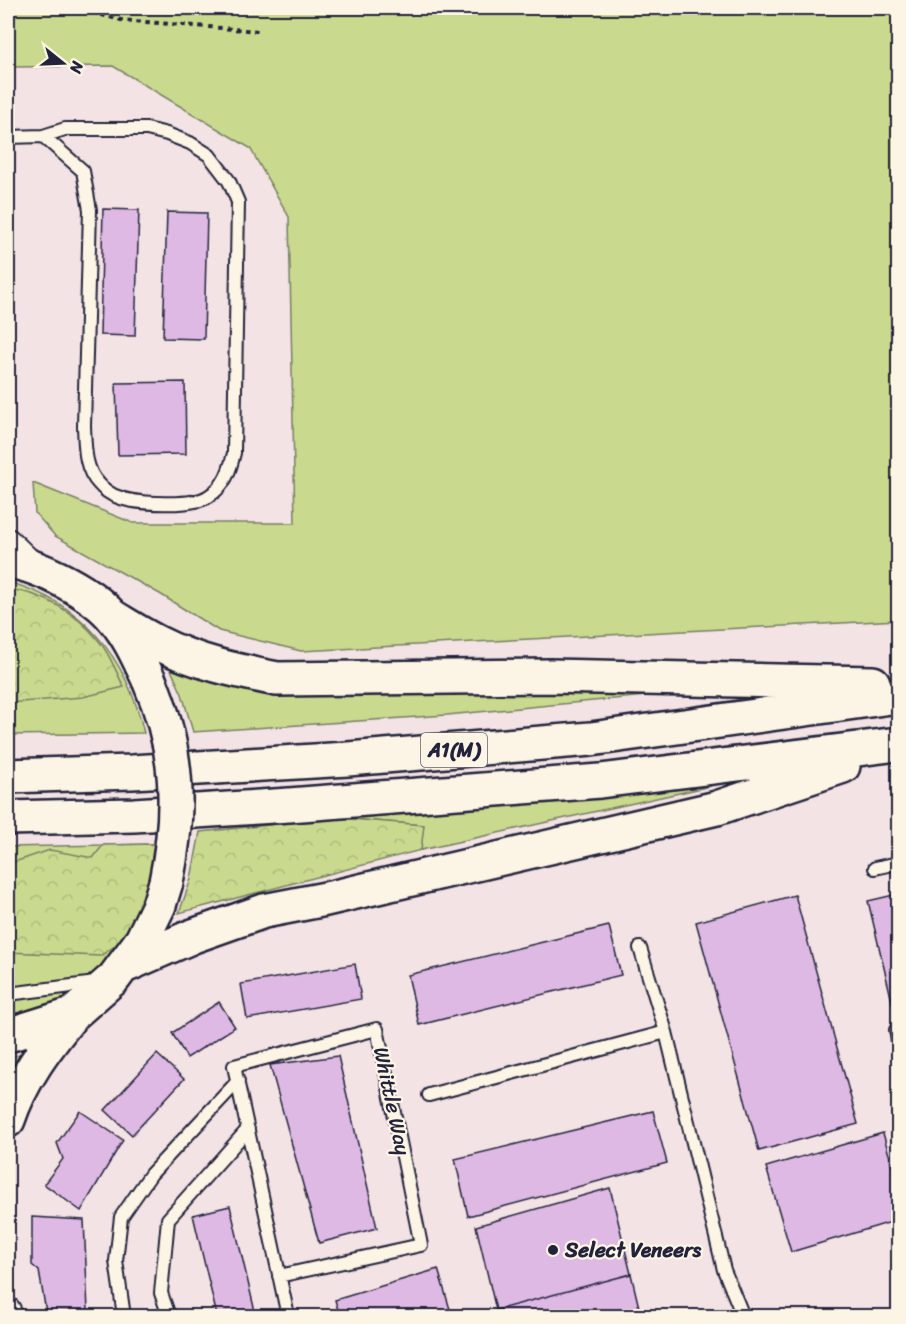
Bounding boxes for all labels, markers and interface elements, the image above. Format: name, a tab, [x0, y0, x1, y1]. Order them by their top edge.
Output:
north arrow	[33, 33, 93, 93]
text: N	[61, 57, 93, 78]
road number: A1(M)	[421, 733, 487, 767]
street label: Whittle Way	[362, 1043, 422, 1159]
place label: Select Veneers	[564, 1231, 702, 1269]
marker: Select Veneers	[546, 1243, 560, 1257]

